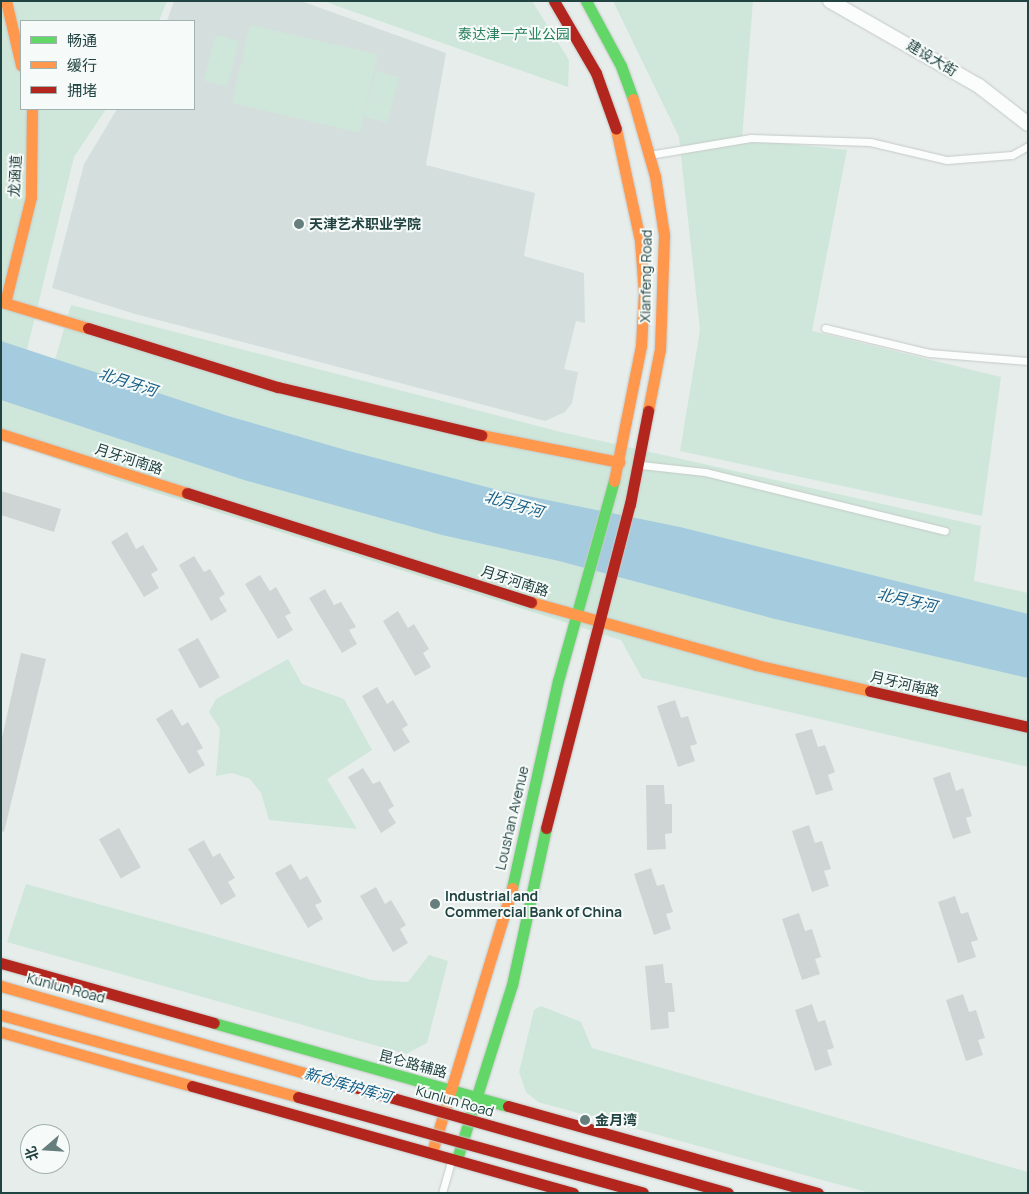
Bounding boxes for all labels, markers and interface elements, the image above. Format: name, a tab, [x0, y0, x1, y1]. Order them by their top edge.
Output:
legend	[20, 20, 195, 110]
park label: 泰达津一产业公园	[458, 26, 570, 42]
text: 畅通	[67, 30, 97, 51]
street label: 建设大街	[904, 36, 960, 80]
text: 缓行	[67, 55, 97, 76]
text: 拥堵	[67, 80, 97, 101]
street label: 龙涵道	[6, 155, 24, 197]
place label: 天津艺术职业学院	[309, 216, 421, 232]
marker: 天津艺术职业学院	[293, 218, 305, 230]
street label: Xianfeng Road	[637, 229, 655, 323]
water label: 北月牙河	[97, 364, 159, 400]
street label: 月牙河南路	[93, 440, 165, 478]
water label: 北月牙河	[483, 487, 545, 521]
street label: 月牙河南路	[479, 562, 551, 600]
water label: 北月牙河	[876, 584, 938, 616]
street label: 月牙河南路	[869, 668, 941, 700]
street label: Loushan Avenue	[492, 764, 532, 872]
place label: Industrial and Commercial Bank of China	[445, 888, 622, 920]
marker: Industrial and Commercial Bank of China	[429, 898, 441, 910]
street label: Kunlun Road	[25, 969, 107, 1007]
street label: 昆仑路辅路	[377, 1047, 449, 1081]
water label: 新仓库护库河	[302, 1064, 394, 1106]
street label: Kunlun Road	[414, 1082, 496, 1120]
place label: 金月湾	[595, 1112, 637, 1128]
marker: 金月湾	[579, 1114, 591, 1126]
north arrow	[20, 1124, 70, 1174]
text: 北	[20, 1144, 43, 1163]

